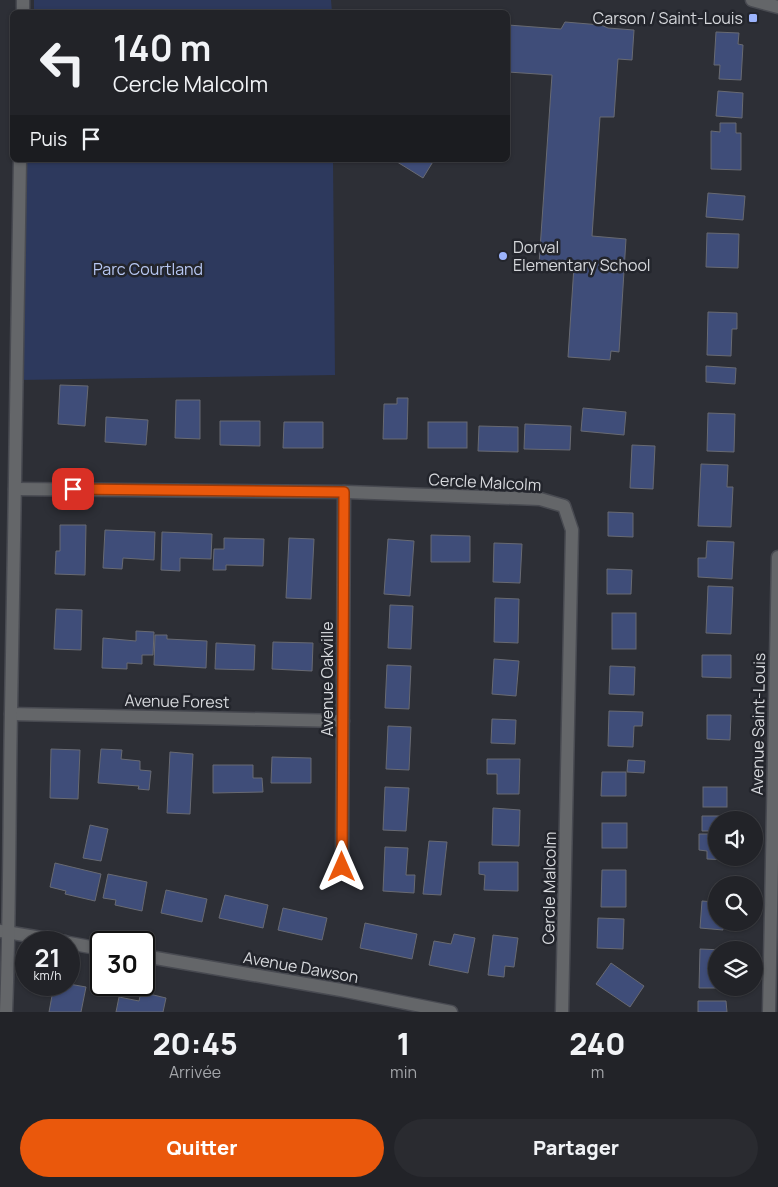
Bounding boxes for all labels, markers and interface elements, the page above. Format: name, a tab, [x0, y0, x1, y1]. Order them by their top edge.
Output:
place label: Carson / Saint-Louis	[593, 7, 743, 29]
marker: Carson / Saint-Louis	[747, 12, 759, 24]
text: 140 m	[113, 24, 211, 72]
icon: left	[30, 30, 95, 95]
text: Cercle Malcolm	[113, 69, 268, 99]
icon: arrive	[77, 125, 105, 153]
text: Puis	[30, 126, 67, 152]
place label: Dorval Elementary School	[513, 236, 651, 276]
marker: Dorval Elementary School	[497, 250, 509, 262]
park label: Parc Courtland	[93, 258, 203, 280]
pin	[52, 468, 94, 510]
street label: Cercle Malcolm	[428, 468, 542, 496]
icon: arrive	[59, 475, 87, 503]
street label: Avenue Oakville	[316, 621, 338, 737]
street label: Avenue Saint-Louis	[746, 653, 770, 795]
street label: Avenue Forest	[124, 689, 230, 713]
map controls	[708, 811, 763, 996]
button: sound	[708, 811, 763, 866]
street label: Cercle Malcolm	[537, 831, 561, 945]
position arrow	[315, 840, 367, 892]
button: search	[708, 876, 763, 931]
speed limit sign: 30	[90, 931, 155, 996]
text: 21	[35, 940, 60, 975]
button: layers	[708, 941, 763, 996]
street label: Avenue Dawson	[242, 946, 360, 988]
text: km/h	[34, 967, 61, 984]
text: 20:45	[152, 1023, 238, 1064]
text: 1	[397, 1023, 410, 1064]
text: 240	[569, 1023, 626, 1064]
text: Arrivée	[169, 1061, 221, 1083]
text: min	[390, 1061, 417, 1083]
text: m	[591, 1061, 604, 1083]
button: Quitter	[20, 1119, 384, 1177]
button: Partager	[394, 1119, 758, 1177]

